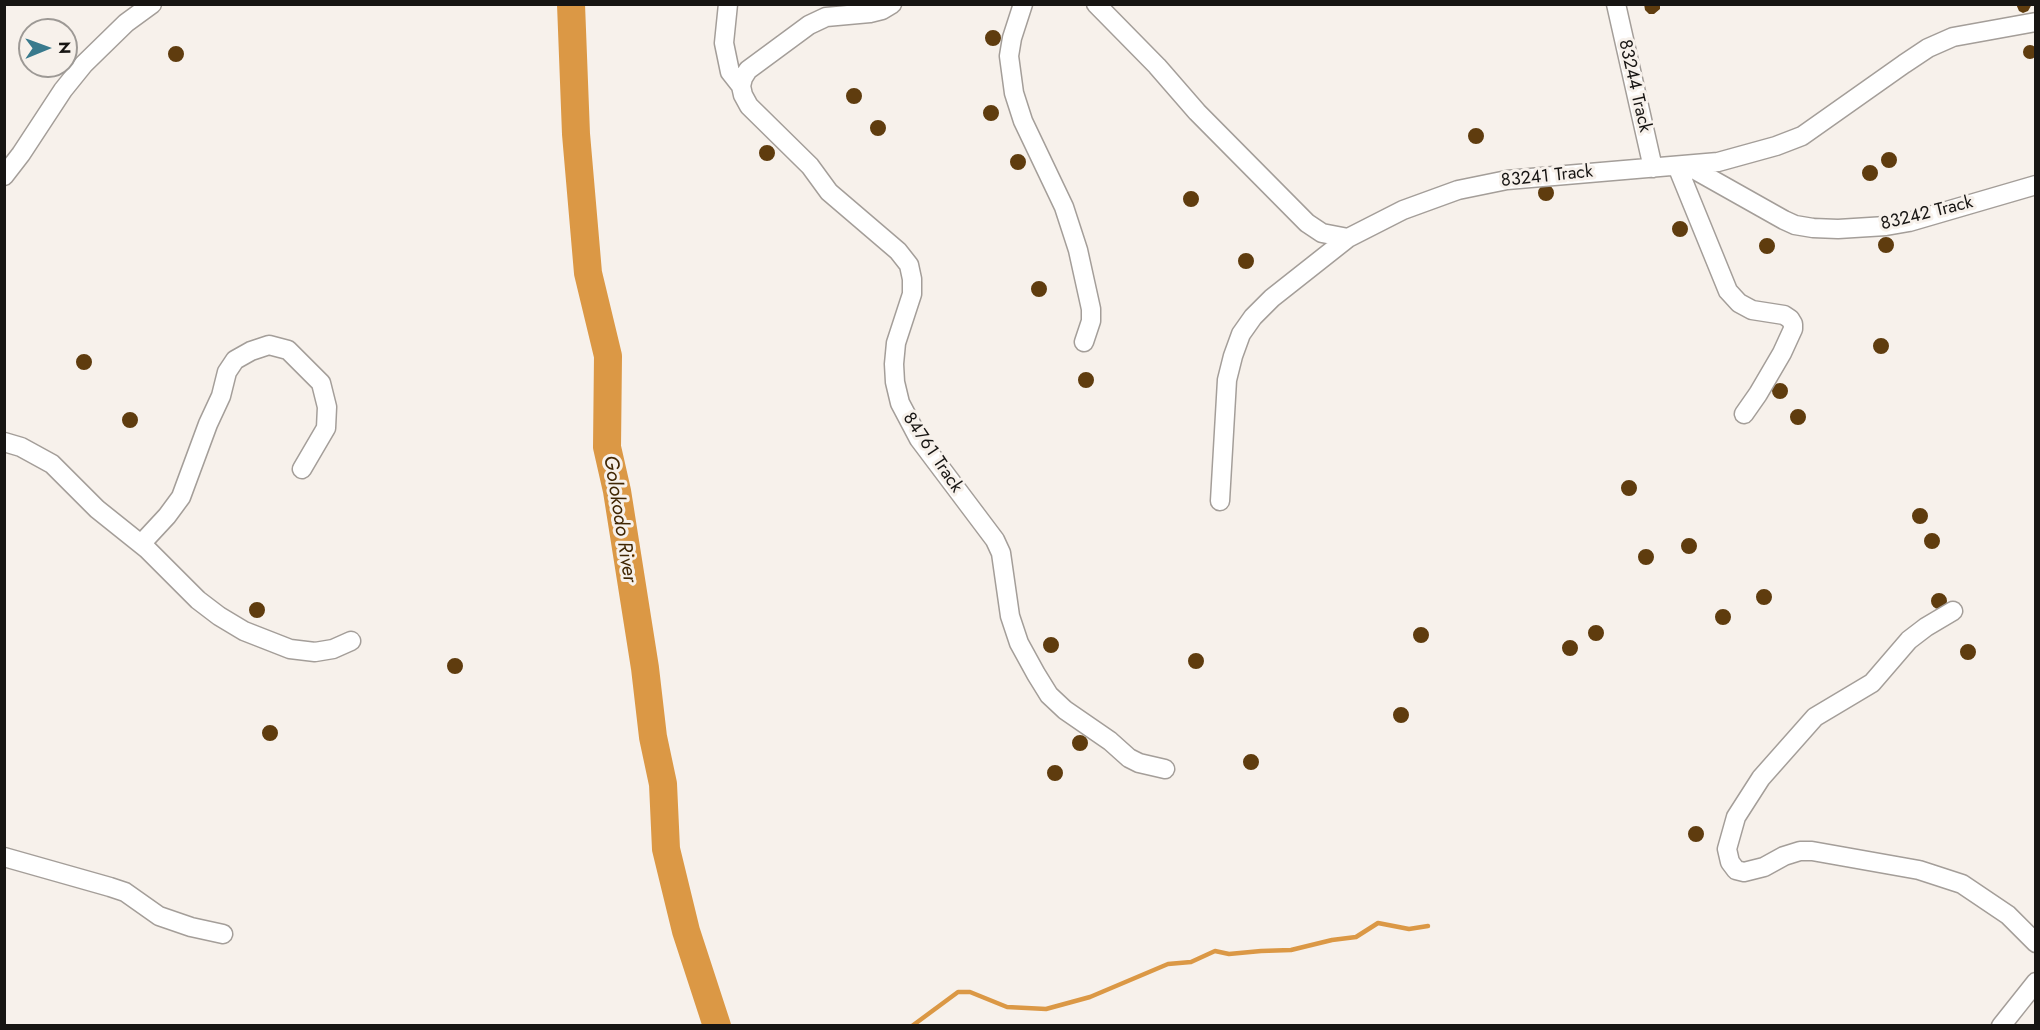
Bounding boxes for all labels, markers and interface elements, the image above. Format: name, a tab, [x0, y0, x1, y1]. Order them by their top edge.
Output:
north arrow	[18, 18, 78, 78]
street label: 83244 Track	[1613, 37, 1655, 135]
text: N	[53, 41, 76, 54]
street label: 83241 Track	[1500, 161, 1594, 193]
street label: 83242 Track	[1879, 192, 1975, 236]
street label: 84761 Track	[897, 409, 967, 497]
water label: Golokodo River	[597, 454, 641, 584]

